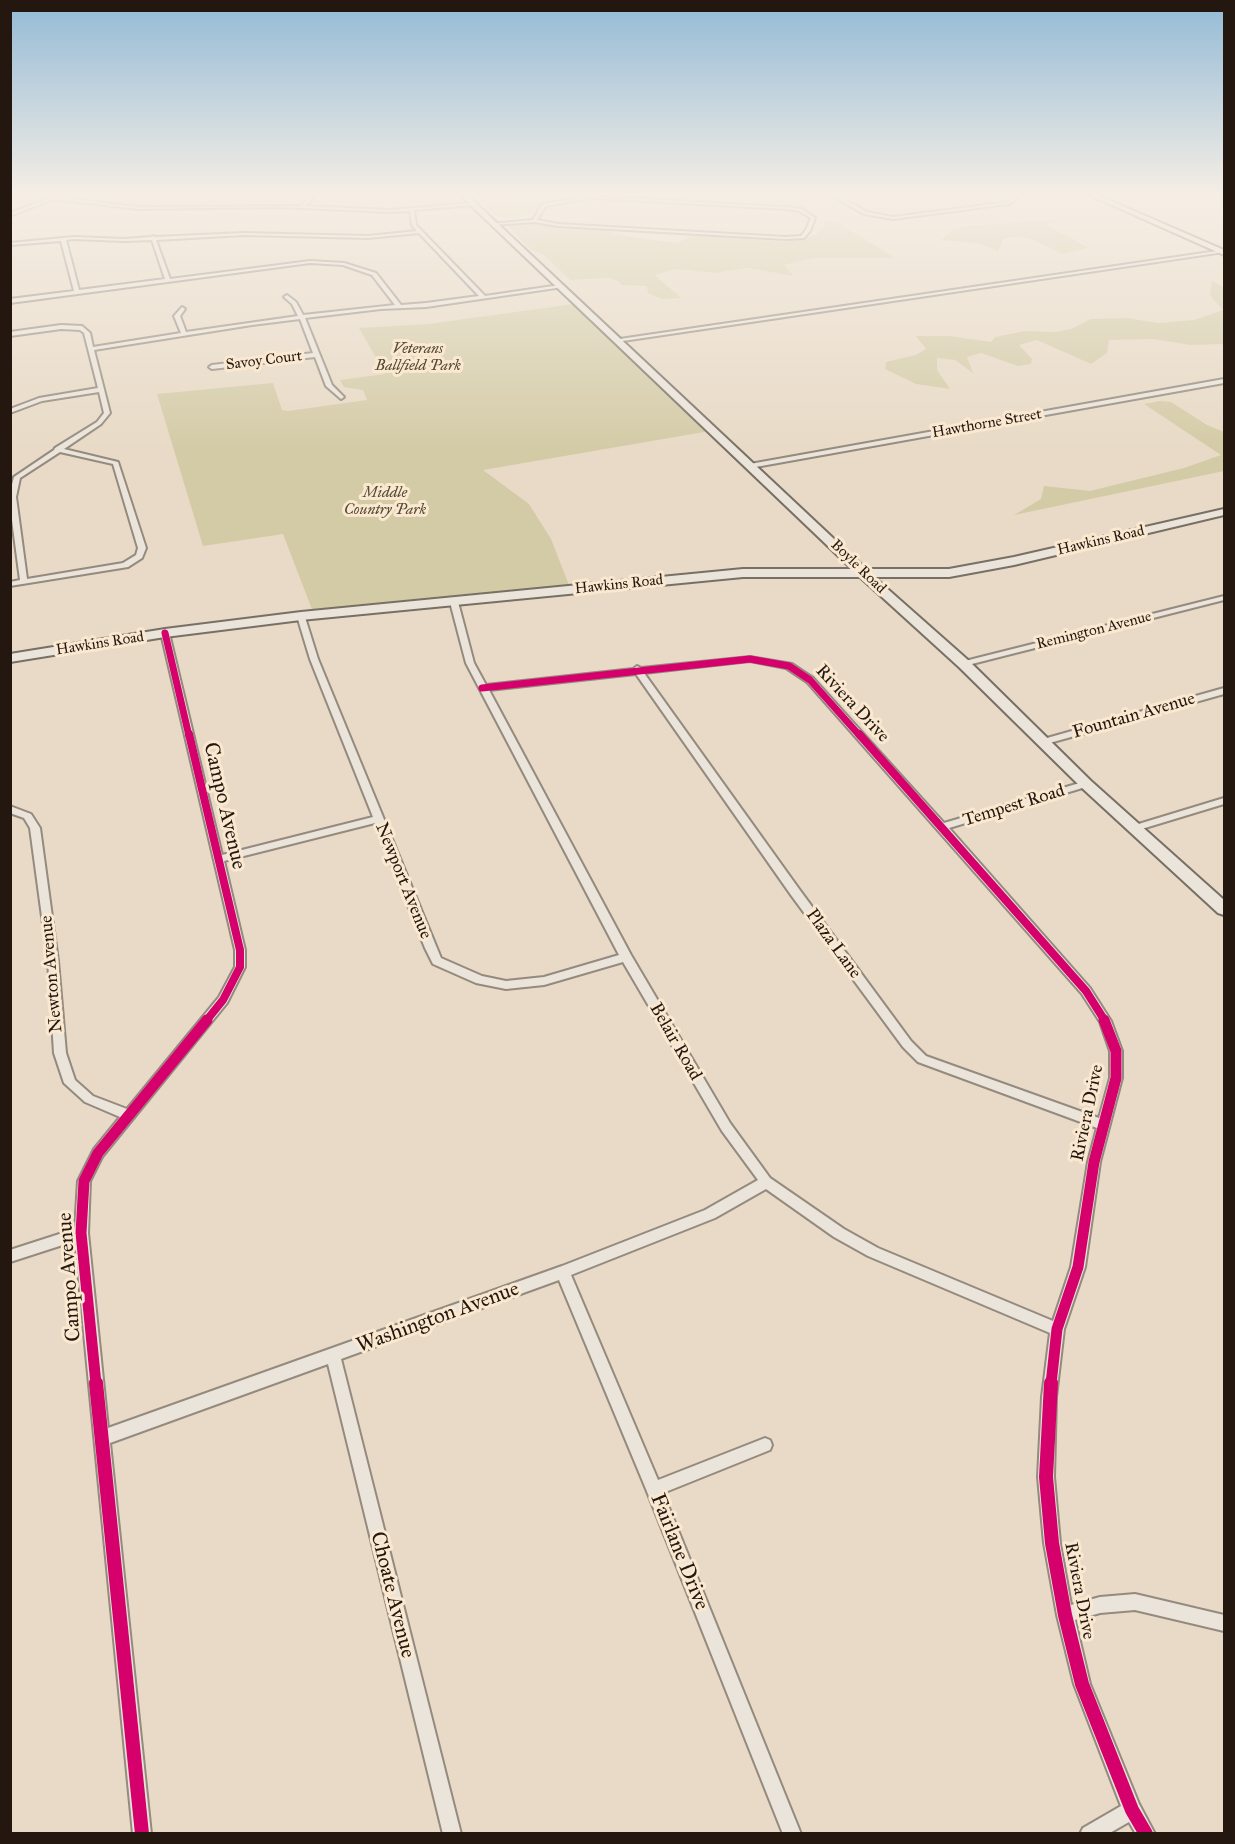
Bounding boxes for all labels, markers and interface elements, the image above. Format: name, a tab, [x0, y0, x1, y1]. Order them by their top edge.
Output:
park label: Veterans Ballfield Park	[375, 340, 461, 375]
street label: Savoy Court	[225, 347, 303, 375]
street label: Hawthorne Street	[931, 406, 1043, 442]
park label: Middle Country Park	[344, 484, 426, 519]
street label: Hawkins Road	[1056, 522, 1146, 560]
street label: Boyle Road	[827, 536, 889, 598]
street label: Hawkins Road	[574, 571, 664, 599]
street label: Remington Avenue	[1035, 608, 1153, 654]
street label: Hawkins Road	[55, 628, 145, 660]
street label: Riviera Drive	[811, 661, 893, 747]
street label: Fountain Avenue	[1070, 688, 1198, 744]
street label: Campo Avenue	[197, 740, 251, 872]
street label: Tempest Road	[961, 780, 1067, 832]
street label: Newport Avenue	[370, 820, 436, 942]
street label: Plaza Lane	[801, 905, 865, 983]
street label: Newton Avenue	[36, 915, 68, 1033]
street label: Belair Road	[644, 999, 706, 1085]
street label: Riviera Drive	[1067, 1063, 1109, 1163]
street label: Campo Avenue	[53, 1211, 87, 1343]
street label: Washington Avenue	[353, 1277, 523, 1359]
street label: Fairlane Drive	[644, 1490, 714, 1614]
street label: Choate Avenue	[364, 1529, 420, 1661]
street label: Riviera Drive	[1059, 1541, 1099, 1641]

